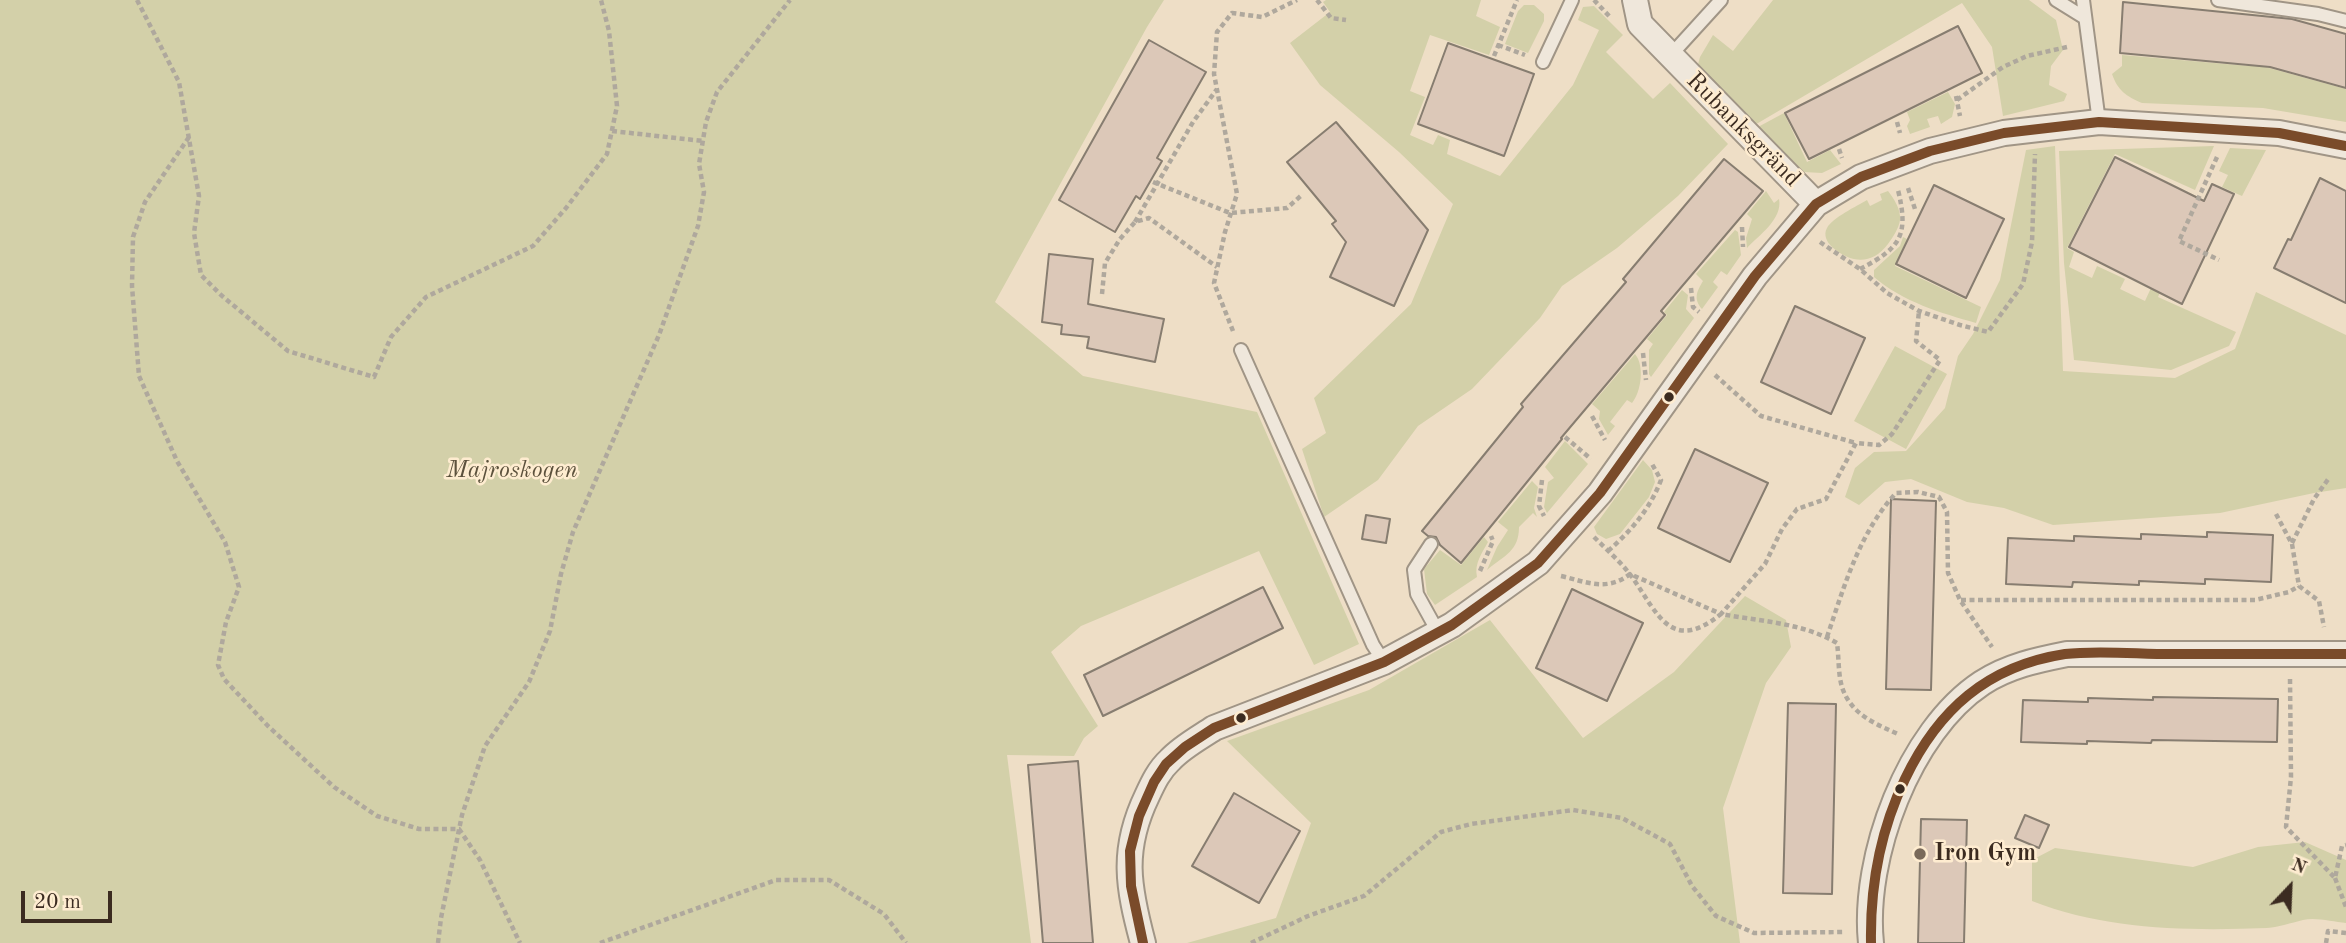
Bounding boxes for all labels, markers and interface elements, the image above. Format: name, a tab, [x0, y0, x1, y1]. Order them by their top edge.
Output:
street label: Rubanksgränd	[1680, 67, 1806, 193]
unlabelled marker	[1662, 390, 1676, 404]
park label: Majroskogen	[446, 457, 578, 485]
unlabelled marker	[1234, 711, 1248, 725]
unlabelled marker	[1893, 782, 1907, 796]
place label: Iron Gym	[1934, 840, 2036, 868]
marker: Iron Gym	[1912, 846, 1928, 862]
north arrow	[2255, 852, 2325, 922]
text: N	[2288, 856, 2309, 879]
scale bar	[24, 876, 116, 920]
text: 20 m	[34, 892, 81, 913]

